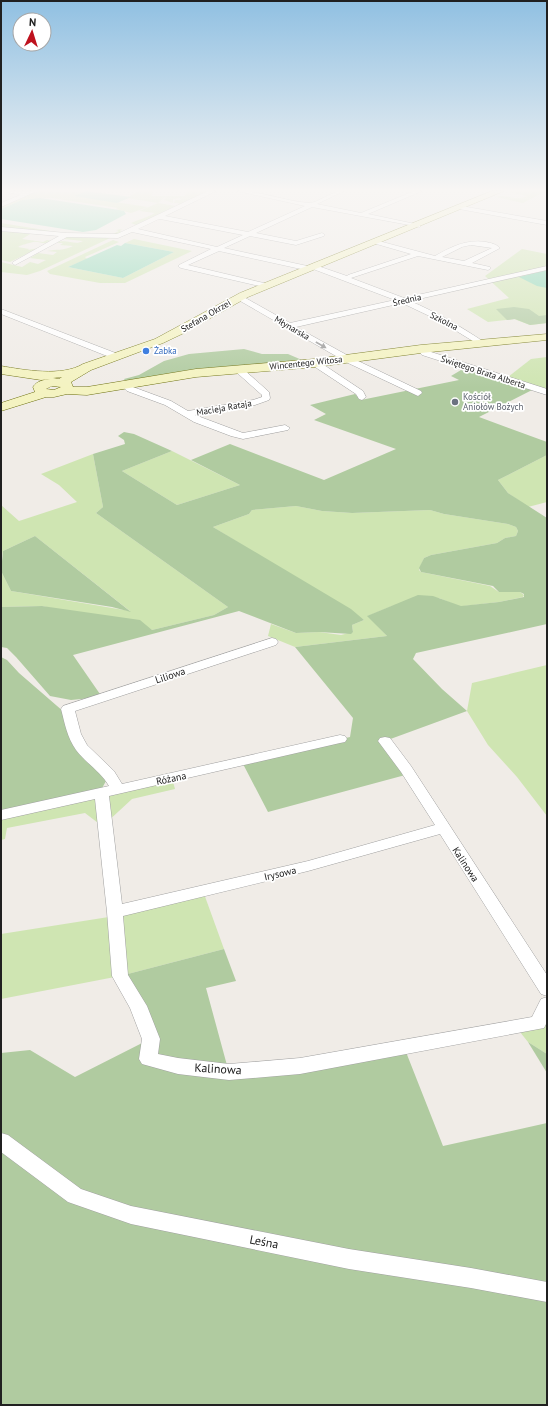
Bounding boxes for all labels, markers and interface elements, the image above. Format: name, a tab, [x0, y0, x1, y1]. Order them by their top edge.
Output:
north arrow	[12, 12, 52, 52]
text: N	[29, 15, 37, 29]
street label: Średnia	[391, 291, 422, 308]
street label: Stefana Okrzei	[179, 297, 233, 334]
street label: Szkolna	[428, 309, 460, 332]
street label: Młynarska	[273, 313, 312, 342]
one-way arrow	[315, 341, 327, 348]
place label: Żabka	[154, 345, 177, 356]
marker: Żabka	[141, 346, 151, 356]
street label: Wincentego Witosa	[269, 353, 343, 372]
street label: Świętego Brata Alberta	[439, 353, 527, 390]
place label: Kościół Aniołów Bożych	[463, 391, 524, 412]
street label: Macieja Rataja	[195, 397, 252, 418]
marker: Kościół Aniołów Bożych	[450, 397, 460, 407]
street label: Liliowa	[153, 664, 187, 686]
street label: Różana	[155, 769, 187, 788]
street label: Kalinowa	[449, 844, 482, 884]
street label: Irysowa	[263, 863, 298, 884]
street label: Kalinowa	[194, 1060, 242, 1077]
street label: Leśna	[248, 1231, 280, 1252]

